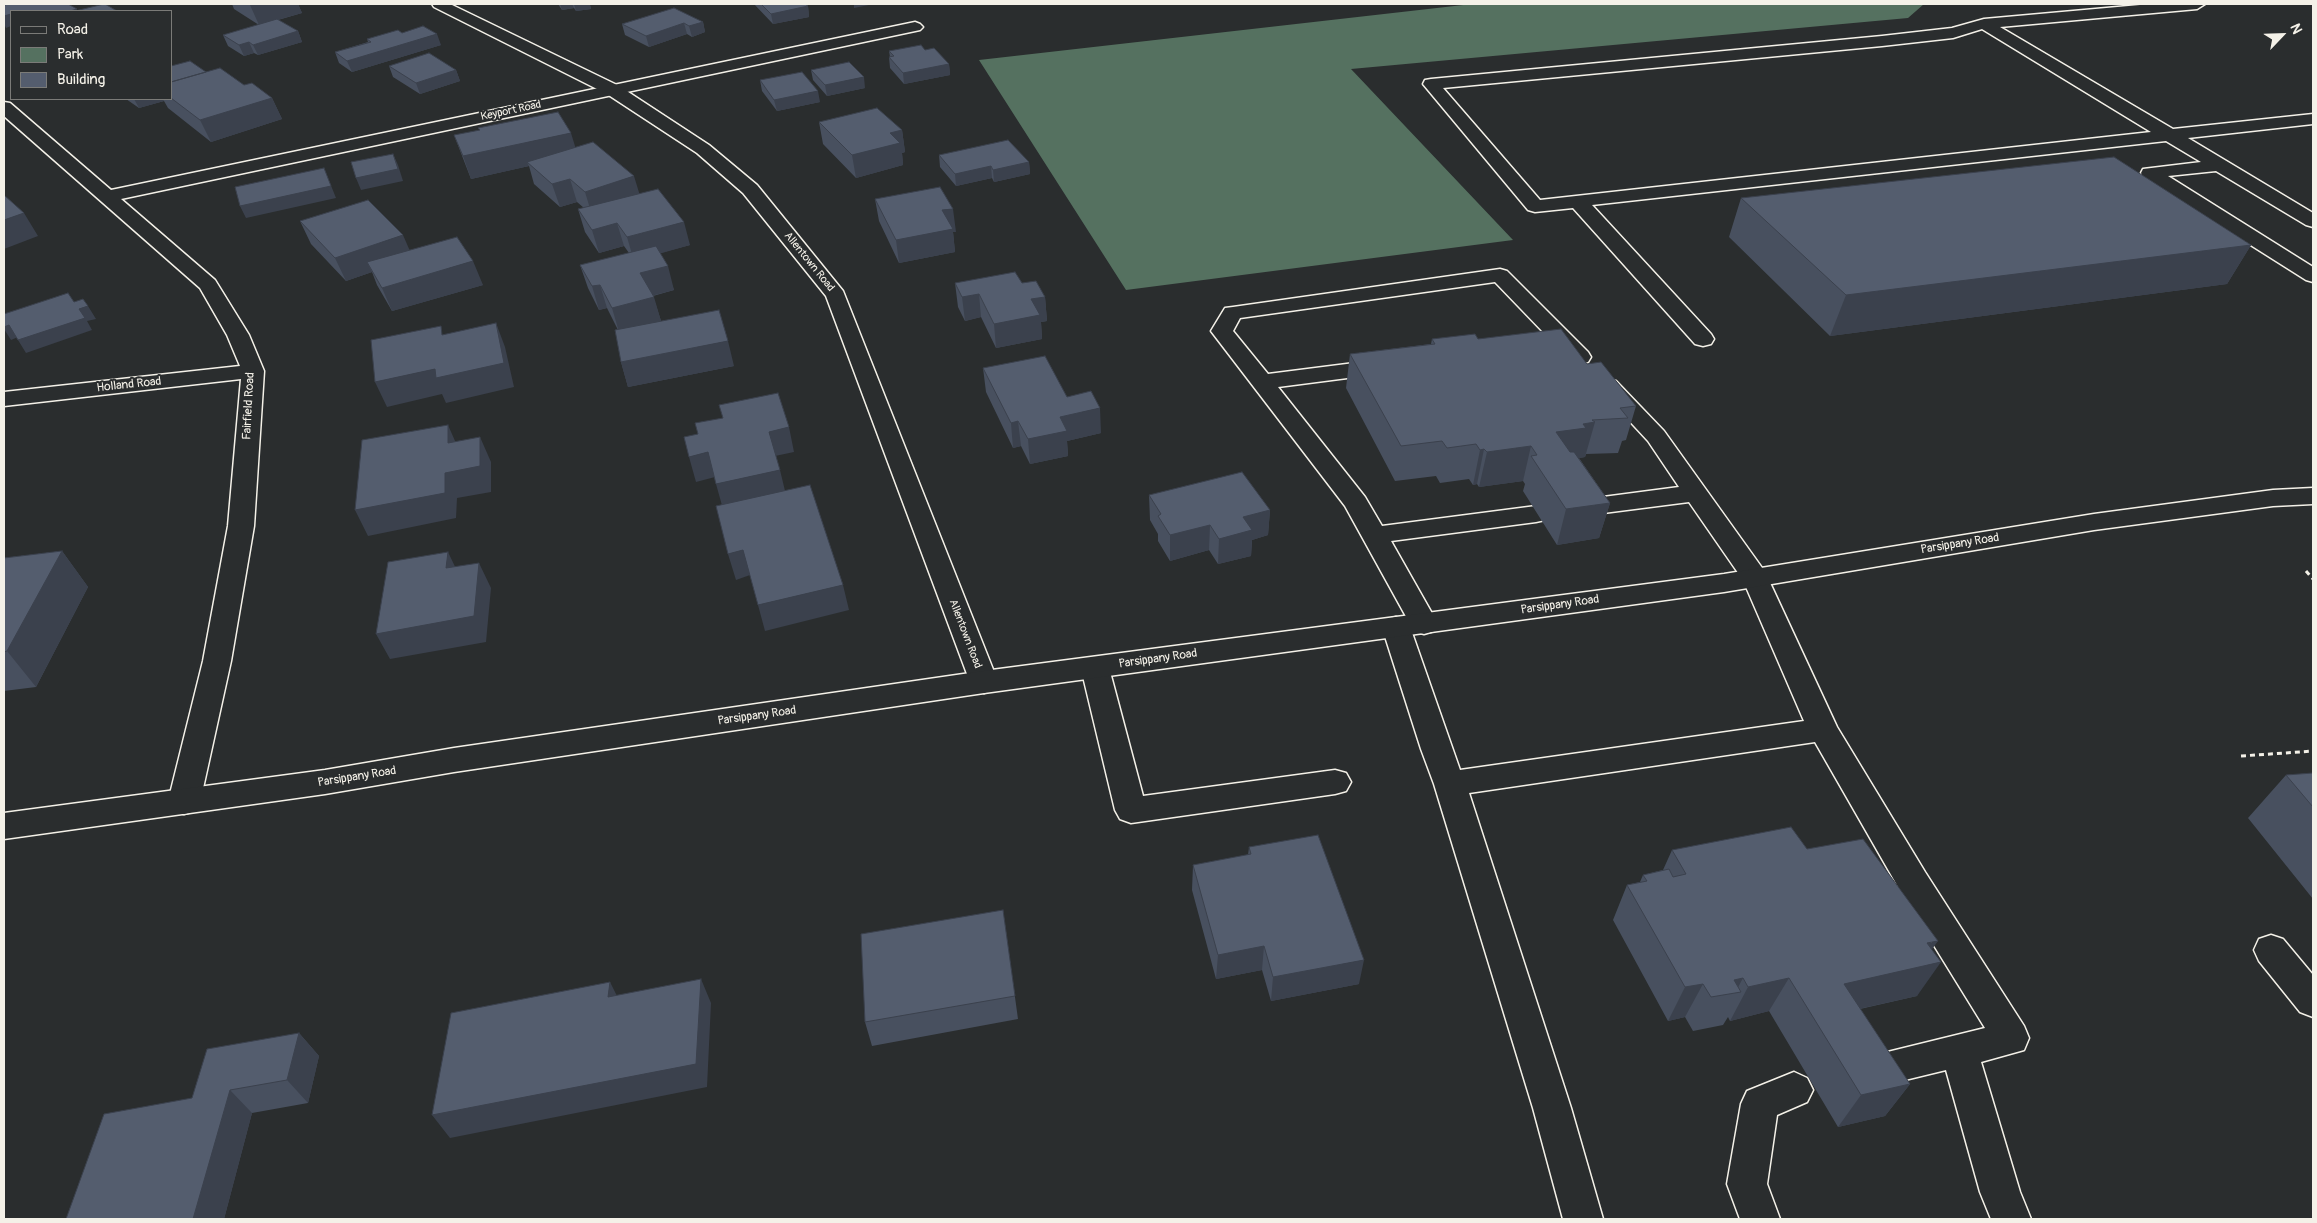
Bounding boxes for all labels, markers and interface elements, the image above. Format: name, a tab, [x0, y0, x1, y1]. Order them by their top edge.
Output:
legend	[10, 10, 172, 100]
north arrow	[2257, 10, 2307, 60]
text: Road	[57, 20, 88, 39]
text: N	[2286, 21, 2306, 36]
text: Park	[57, 45, 83, 64]
text: Building	[57, 70, 105, 89]
street label: Keyport Road	[480, 98, 542, 124]
street label: Allentown Road	[781, 230, 837, 294]
street label: Fairfield Road	[240, 372, 258, 440]
street label: Holland Road	[96, 374, 162, 396]
street label: Parsippany Road	[1920, 531, 2000, 557]
street label: Parsippany Road	[1520, 592, 1600, 618]
street label: Allentown Road	[946, 598, 984, 670]
street label: Parsippany Road	[1118, 646, 1198, 672]
street label: Parsippany Road	[717, 703, 797, 729]
street label: Parsippany Road	[317, 764, 397, 790]

